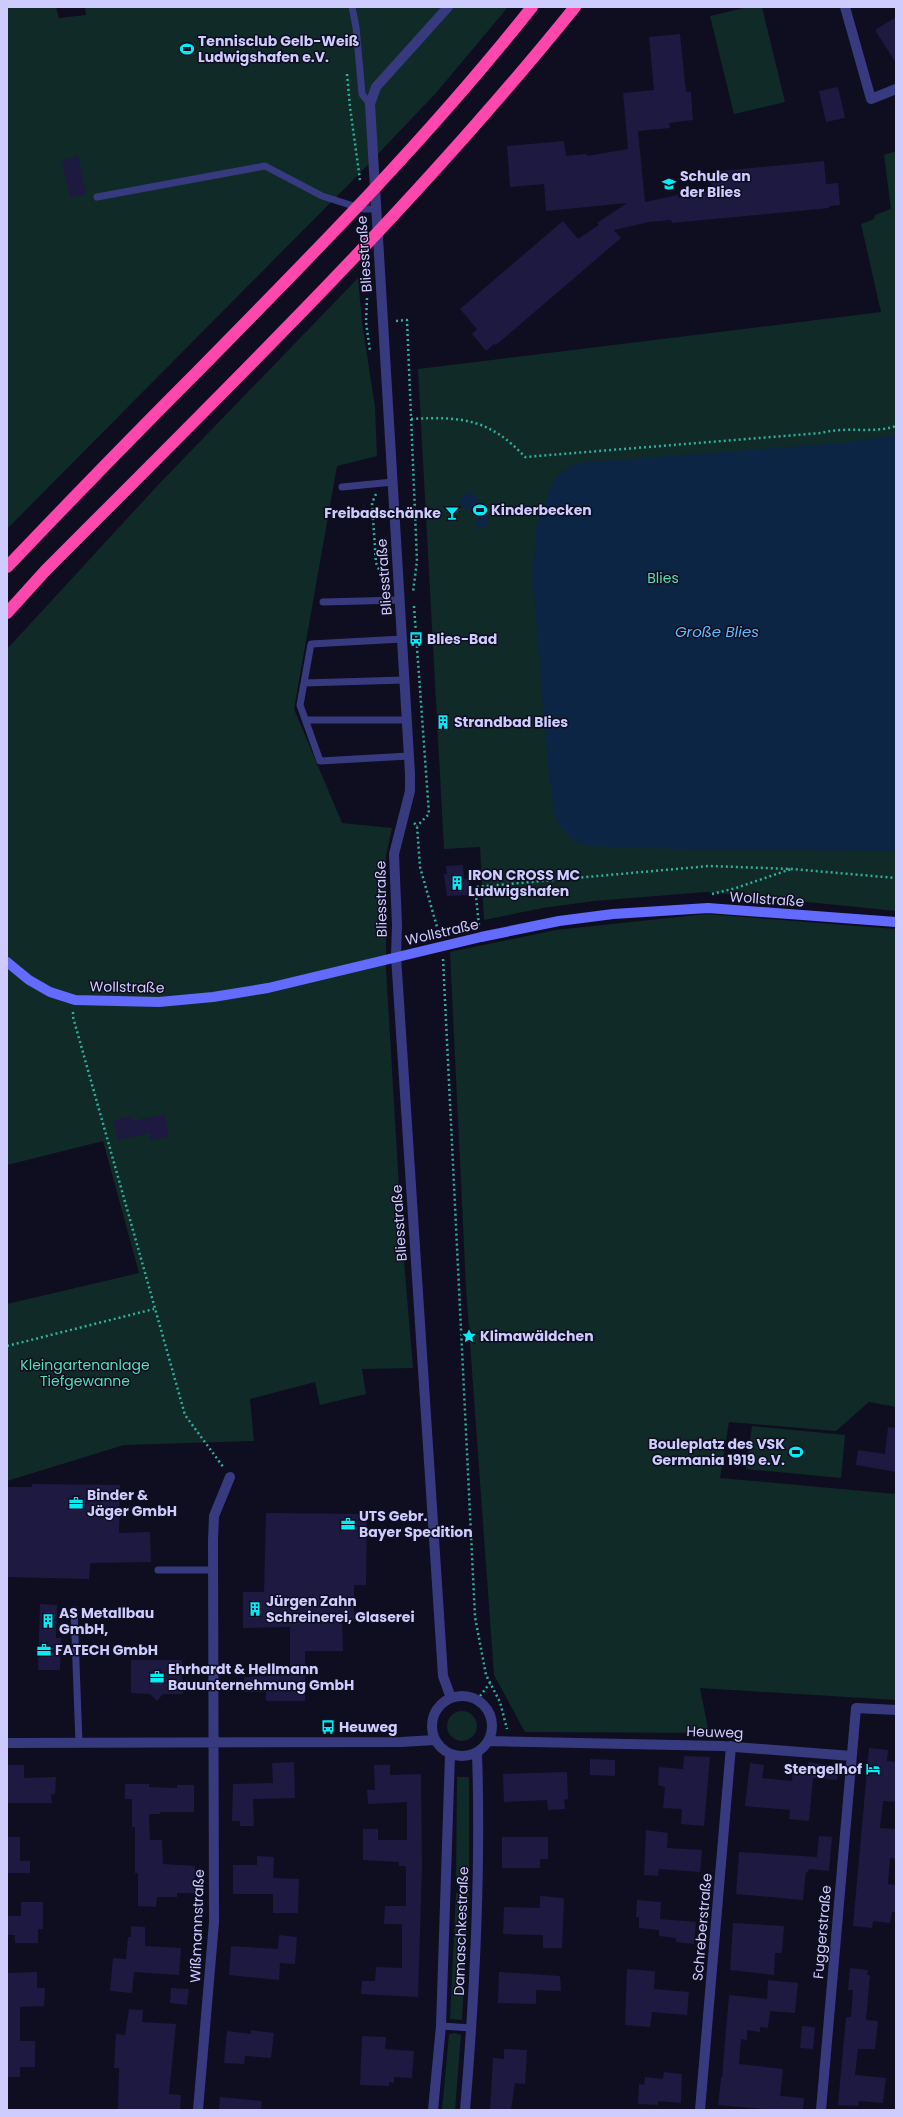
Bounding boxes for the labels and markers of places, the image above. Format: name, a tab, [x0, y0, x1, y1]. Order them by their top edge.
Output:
place label: Tennisclub Gelb-Weiß Ludwigshafen e.V.	[198, 31, 359, 67]
sports icon: Tennisclub Gelb-Weiß Ludwigshafen e.V.	[179, 41, 195, 57]
place label: Schule an der Blies	[680, 166, 751, 202]
school or university icon: Schule an der Blies	[661, 176, 677, 192]
place label: Kinderbecken	[491, 500, 592, 520]
sports icon: Kinderbecken	[472, 502, 488, 518]
place label: Freibadschänke	[324, 503, 441, 523]
bar icon: Freibadschänke	[444, 505, 460, 521]
place label: Blies-Bad	[427, 629, 497, 649]
bus stop icon: Blies-Bad	[408, 631, 424, 647]
place label: Strandbad Blies	[454, 712, 568, 732]
building icon: Strandbad Blies	[435, 714, 451, 730]
place label: IRON CROSS MC Ludwigshafen	[468, 865, 581, 901]
building icon: IRON CROSS MC Ludwigshafen	[449, 875, 465, 891]
place label: Klimawäldchen	[480, 1326, 594, 1346]
place icon: Klimawäldchen	[461, 1328, 477, 1344]
place label: Bouleplatz des VSK Germania 1919 e.V.	[648, 1434, 785, 1470]
sports icon: Bouleplatz des VSK Germania 1919 e.V.	[788, 1444, 804, 1460]
place label: Binder & Jäger GmbH	[87, 1485, 177, 1521]
office icon: Binder & Jäger GmbH	[68, 1495, 84, 1511]
place label: UTS Gebr. Bayer Spedition	[359, 1506, 473, 1542]
office icon: UTS Gebr. Bayer Spedition	[340, 1516, 356, 1532]
place label: Jürgen Zahn Schreinerei, Glaserei	[266, 1591, 415, 1627]
building icon: Jürgen Zahn Schreinerei, Glaserei	[247, 1601, 263, 1617]
place label: AS Metallbau GmbH,	[59, 1603, 154, 1639]
building icon: AS Metallbau GmbH,	[40, 1613, 56, 1629]
place label: FATECH GmbH	[55, 1640, 158, 1660]
office icon: FATECH GmbH	[36, 1642, 52, 1658]
place label: Ehrhardt & Hellmann Bauunternehmung GmbH	[168, 1659, 354, 1695]
office icon: Ehrhardt & Hellmann Bauunternehmung GmbH	[149, 1669, 165, 1685]
place label: Heuweg	[339, 1717, 398, 1737]
bus stop icon: Heuweg	[320, 1719, 336, 1735]
place label: Stengelhof	[784, 1759, 862, 1779]
hotel icon: Stengelhof	[865, 1761, 881, 1777]

